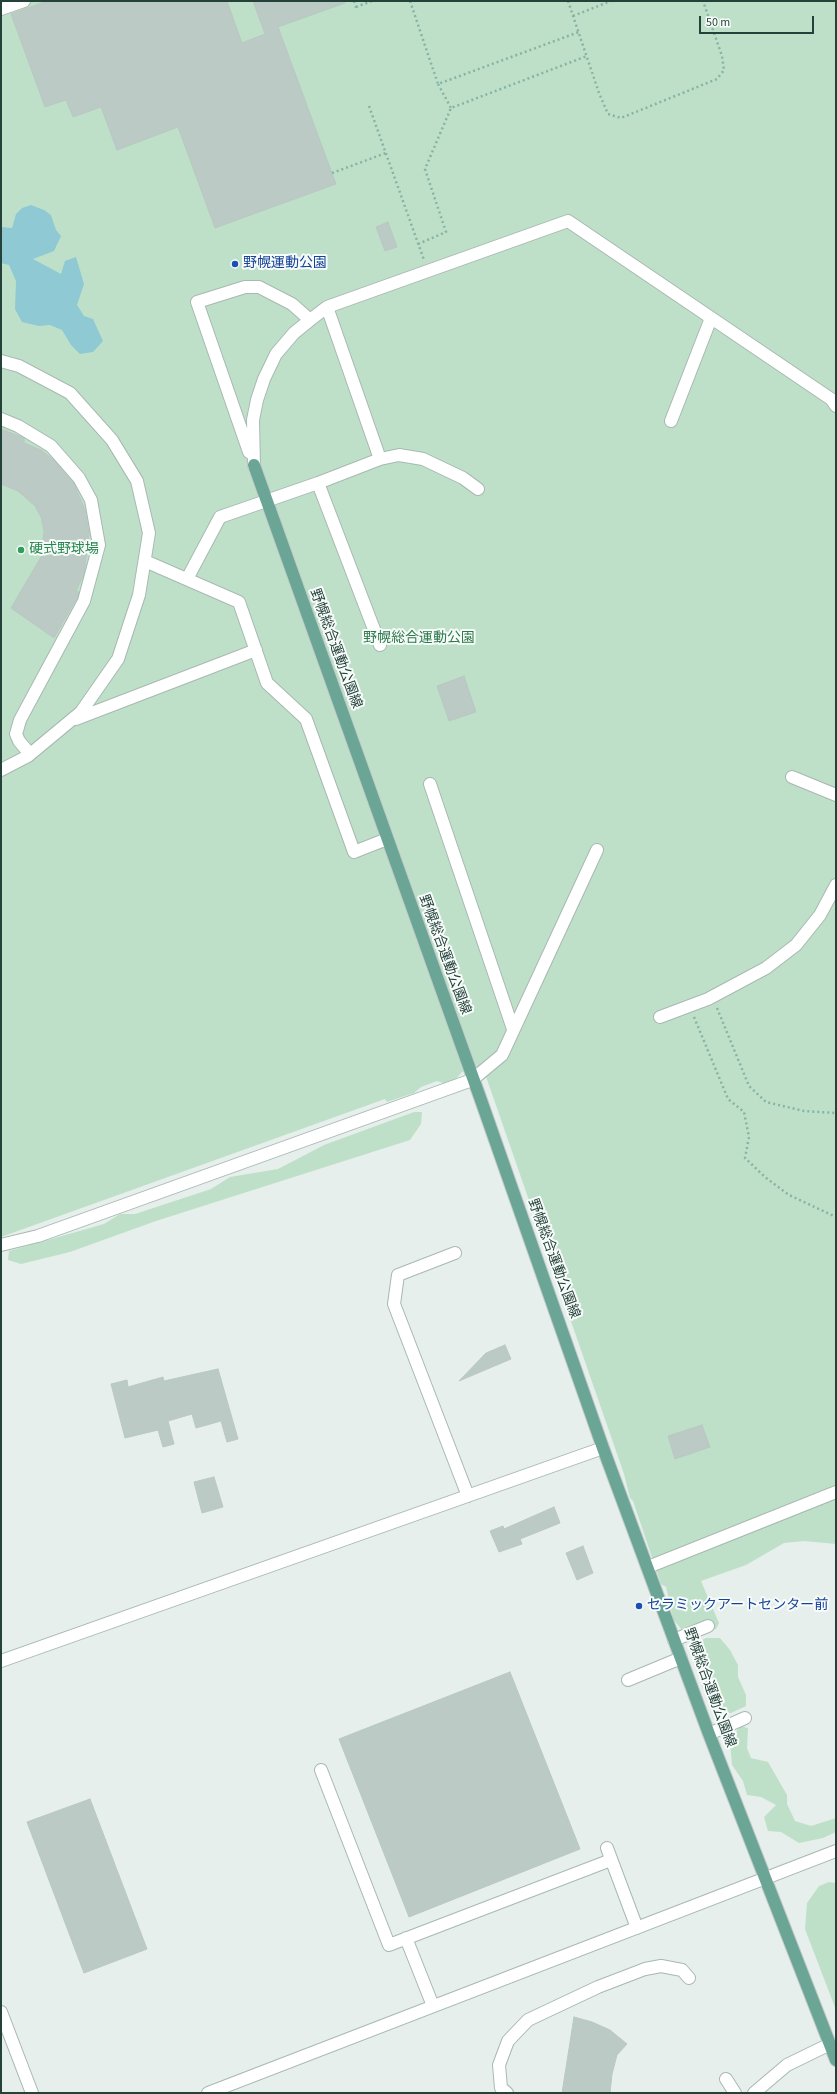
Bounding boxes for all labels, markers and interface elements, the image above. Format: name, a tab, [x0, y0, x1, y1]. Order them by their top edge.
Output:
scale bar	[701, 8, 816, 34]
text: 50 m	[706, 14, 730, 31]
place label: 野幌運動公園	[243, 256, 327, 272]
marker: 野幌運動公園	[230, 259, 240, 269]
place label: 硬式野球場	[29, 542, 99, 558]
marker: 硬式野球場	[16, 545, 26, 555]
street label: 野幌総合運動公園線	[306, 587, 364, 711]
park label: 野幌総合運動公園	[363, 631, 475, 647]
street label: 野幌総合運動公園線	[415, 893, 473, 1017]
street label: 野幌総合運動公園線	[524, 1197, 582, 1321]
place label: セラミックアートセンター前	[647, 1598, 828, 1614]
marker: セラミックアートセンター前	[634, 1601, 644, 1611]
street label: 野幌総合運動公園線	[680, 1626, 738, 1750]

